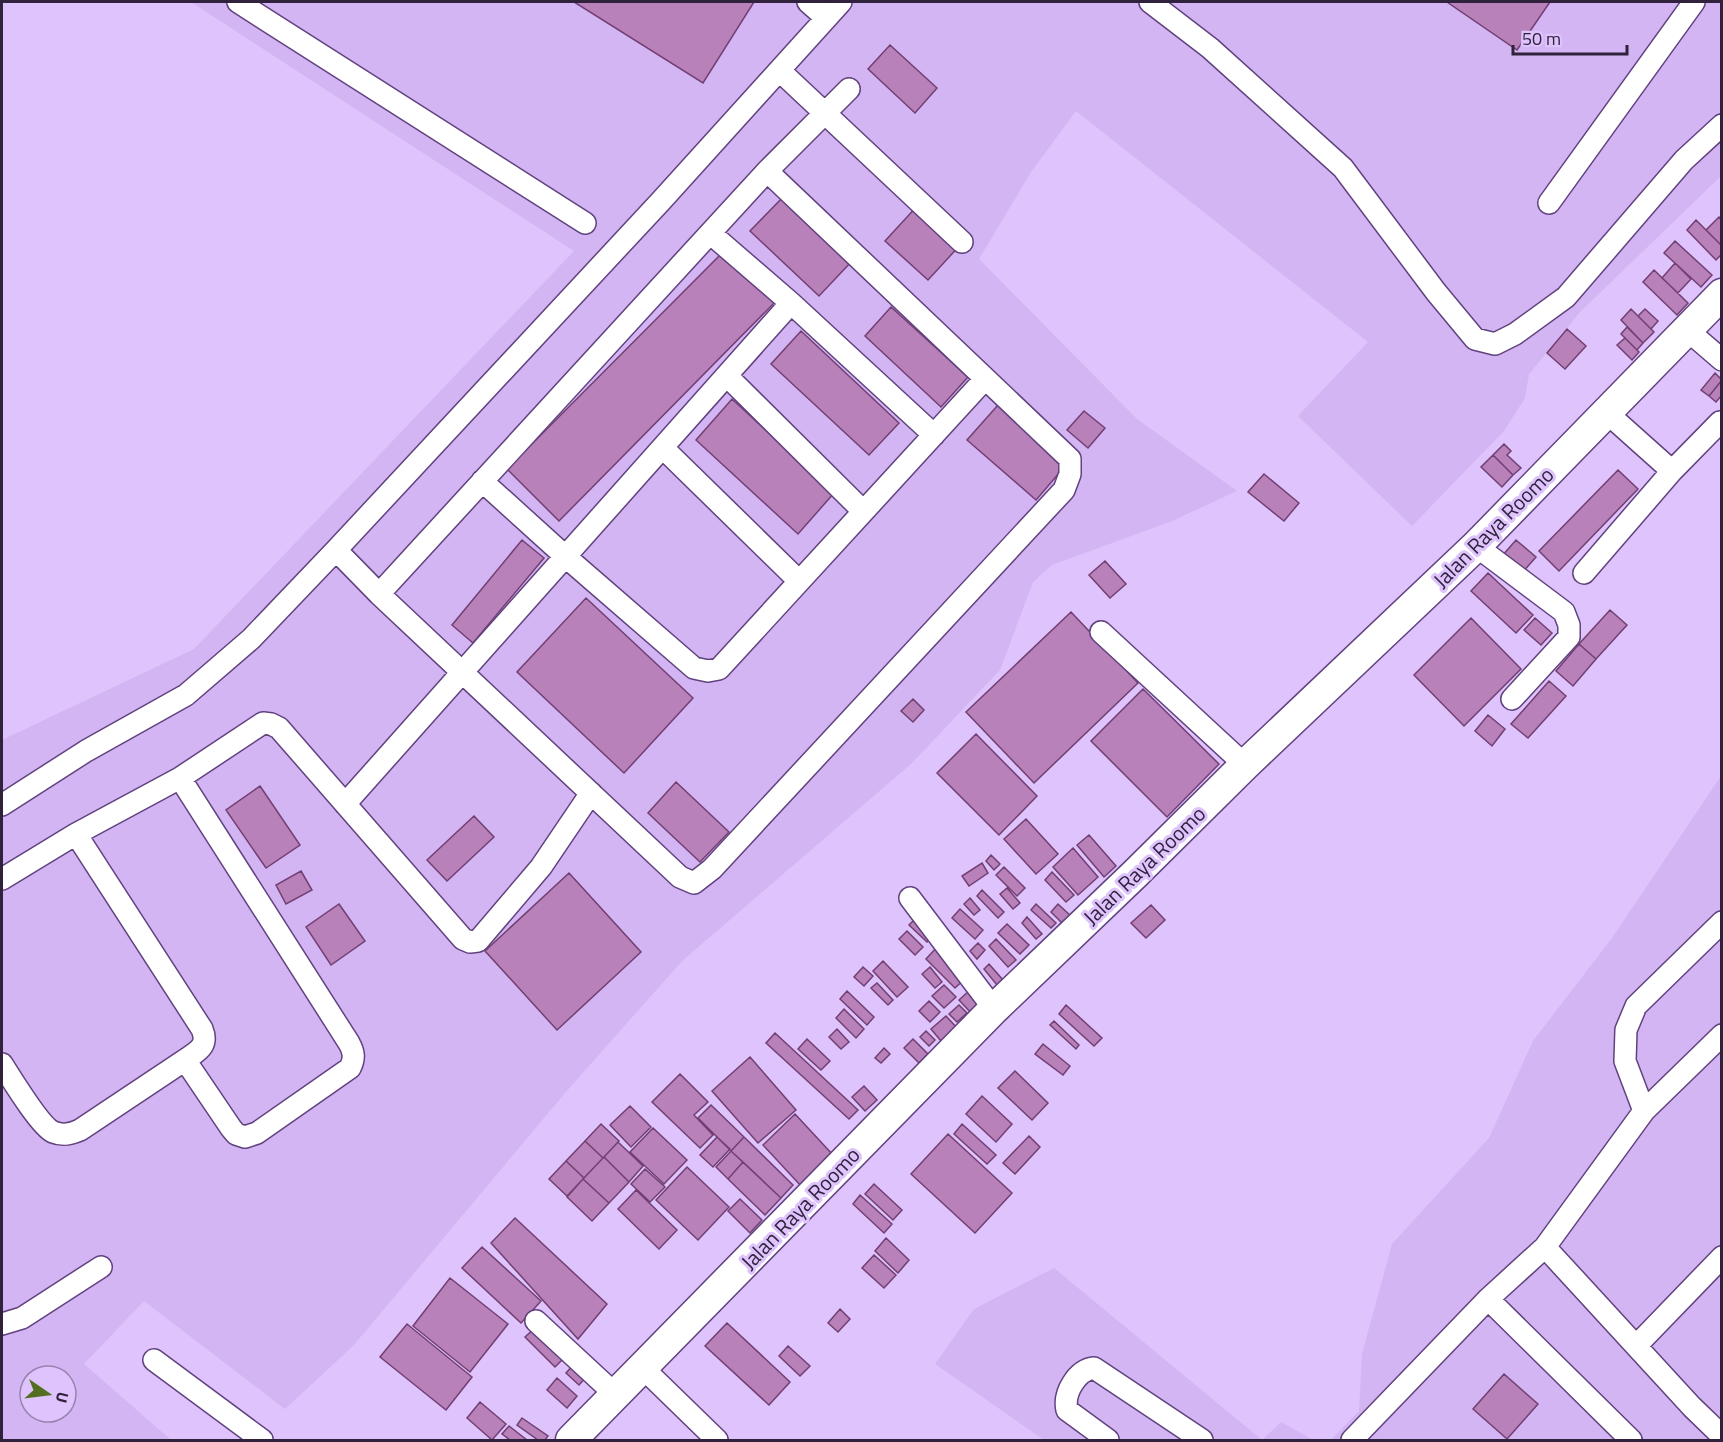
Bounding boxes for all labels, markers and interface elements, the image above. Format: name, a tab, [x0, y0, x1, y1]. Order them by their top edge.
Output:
scale bar	[1513, 18, 1627, 56]
text: 50 m	[1522, 25, 1561, 52]
street label: Jalan Raya Roomo	[1425, 459, 1561, 595]
street label: Jalan Raya Roomo	[1075, 798, 1213, 932]
street label: Jalan Raya Roomo	[733, 1139, 867, 1277]
north arrow	[18, 1364, 78, 1424]
text: U	[50, 1390, 75, 1406]

